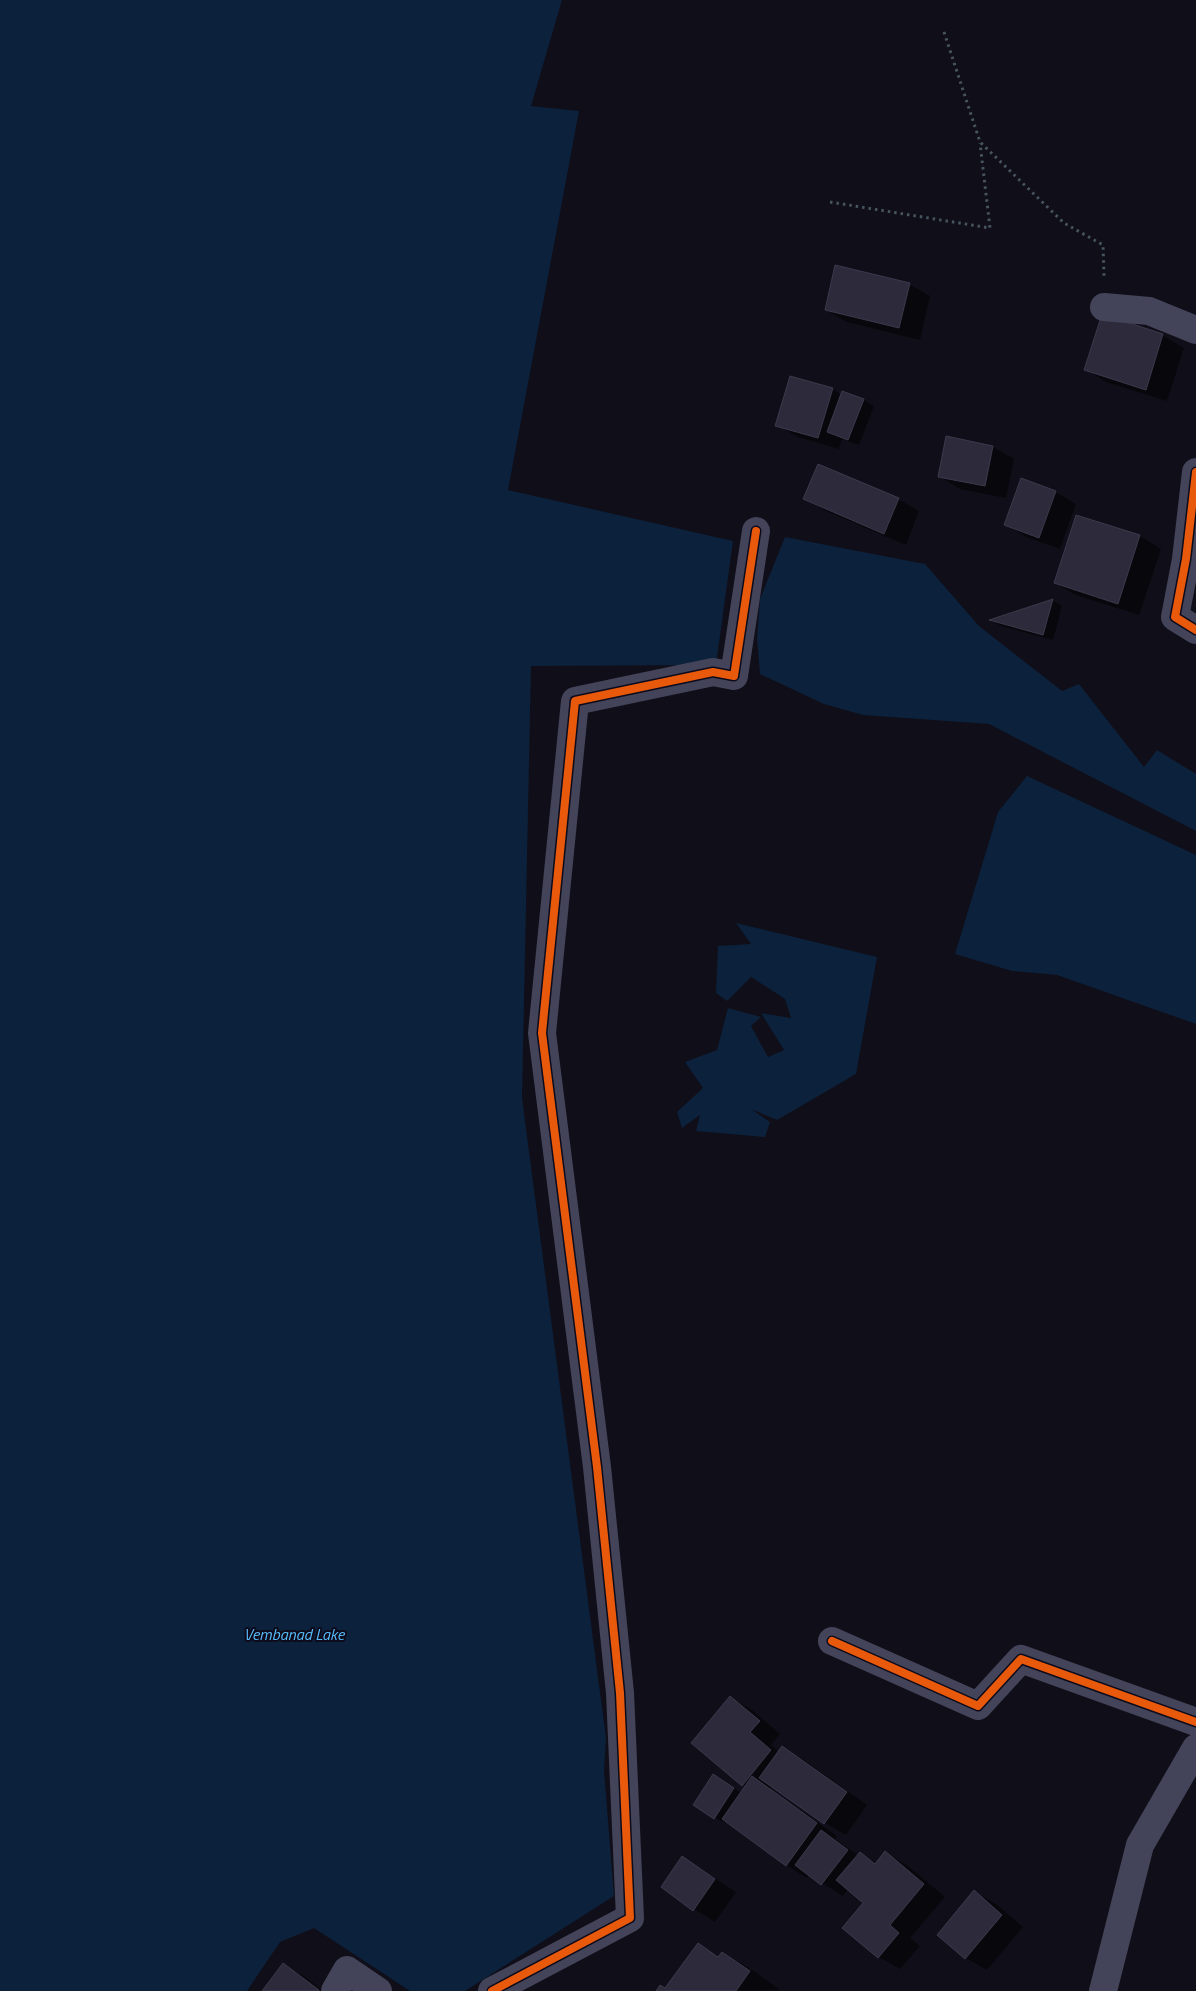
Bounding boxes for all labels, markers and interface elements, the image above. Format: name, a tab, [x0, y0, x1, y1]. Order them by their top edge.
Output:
water label: Vembanad Lake	[244, 1622, 346, 1646]

